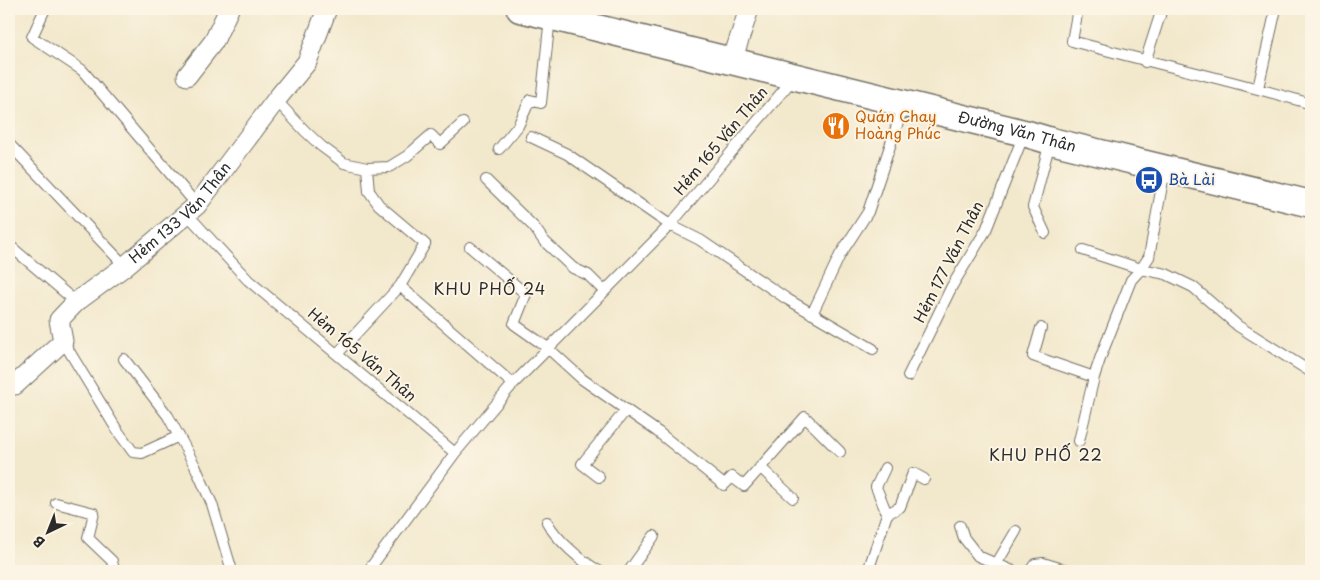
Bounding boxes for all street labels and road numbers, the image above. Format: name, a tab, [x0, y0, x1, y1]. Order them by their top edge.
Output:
street label: Hẻm 165 Văn Thân	[667, 81, 772, 199]
street label: Đường Văn Thân	[956, 104, 1079, 157]
street label: Hẻm 133 Văn Thân	[123, 157, 236, 268]
street label: Hẻm 177 Văn Thân	[907, 196, 988, 326]
street label: Hẻm 165 Văn Thân	[304, 301, 422, 406]

